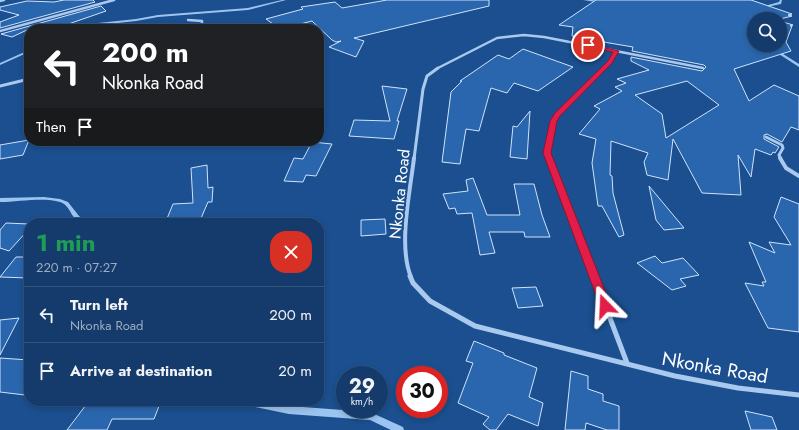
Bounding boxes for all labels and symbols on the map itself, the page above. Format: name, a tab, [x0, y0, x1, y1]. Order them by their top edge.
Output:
pin	[571, 28, 605, 62]
street label: Nkonka Road	[383, 148, 416, 240]
position arrow	[584, 285, 626, 327]
street label: Nkonka Road	[660, 345, 770, 390]
speed limit sign: 30	[396, 366, 448, 418]

